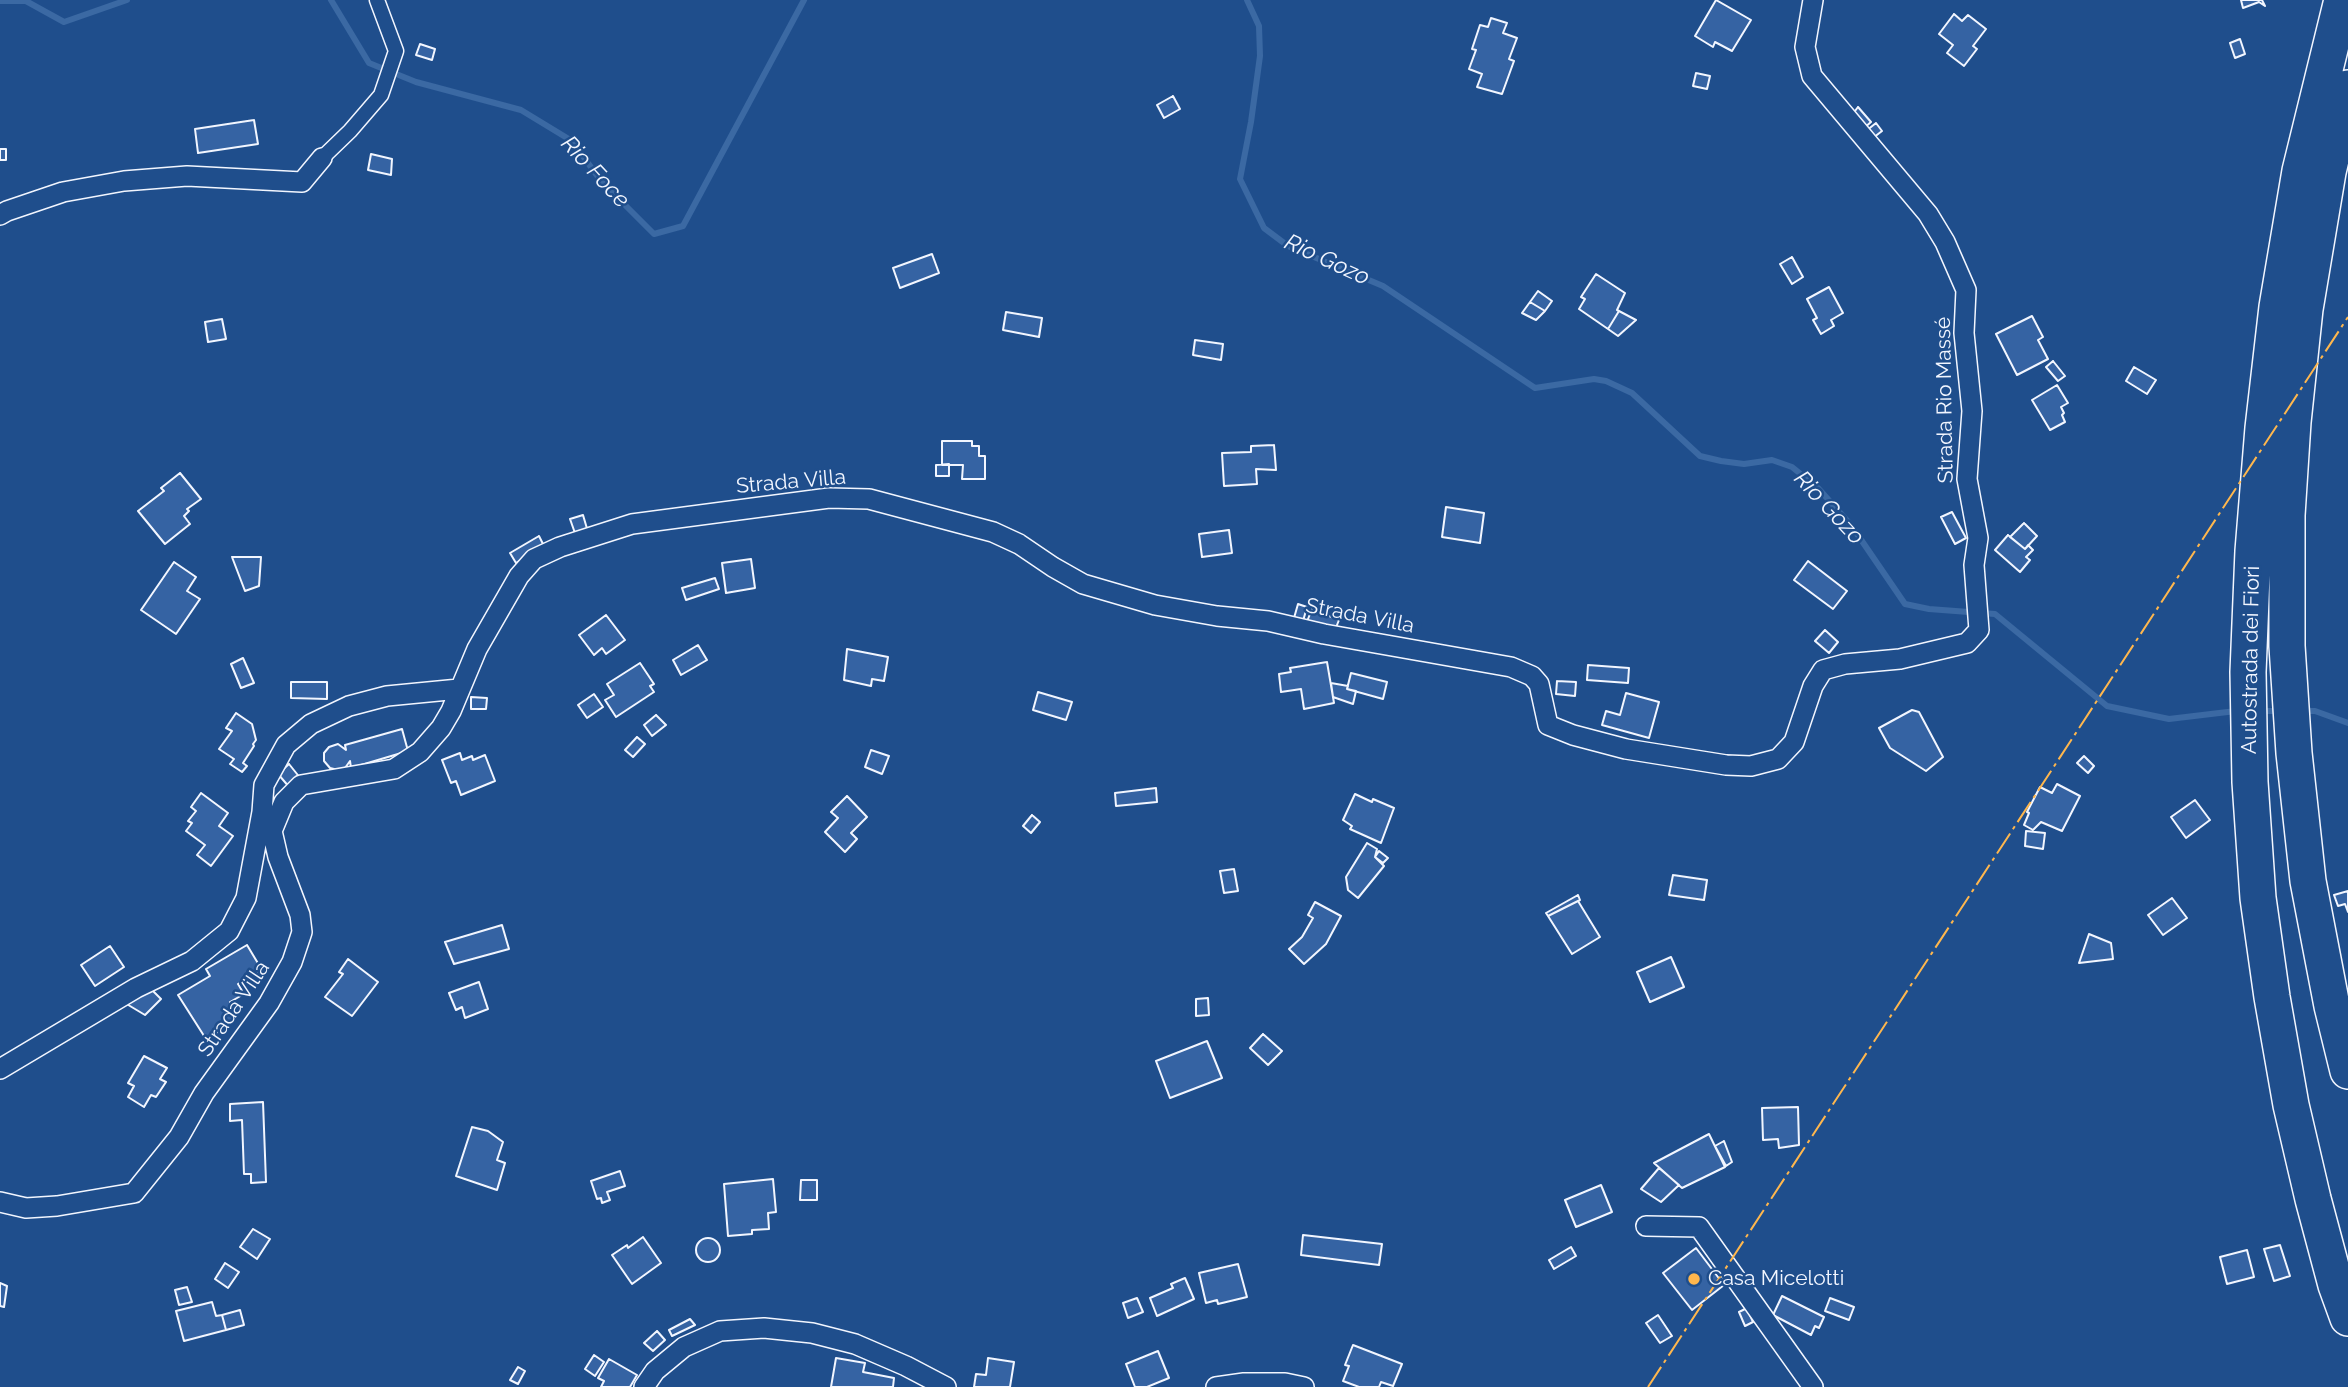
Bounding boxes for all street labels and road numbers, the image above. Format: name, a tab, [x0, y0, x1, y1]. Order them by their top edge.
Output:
street label: Strada Rio Massé	[1931, 316, 1959, 484]
street label: Strada Villa	[735, 465, 847, 499]
street label: Autostrada dei Fiori	[2237, 566, 2265, 754]
street label: Strada Villa	[1304, 593, 1416, 639]
street label: Strada Villa	[193, 956, 275, 1062]

